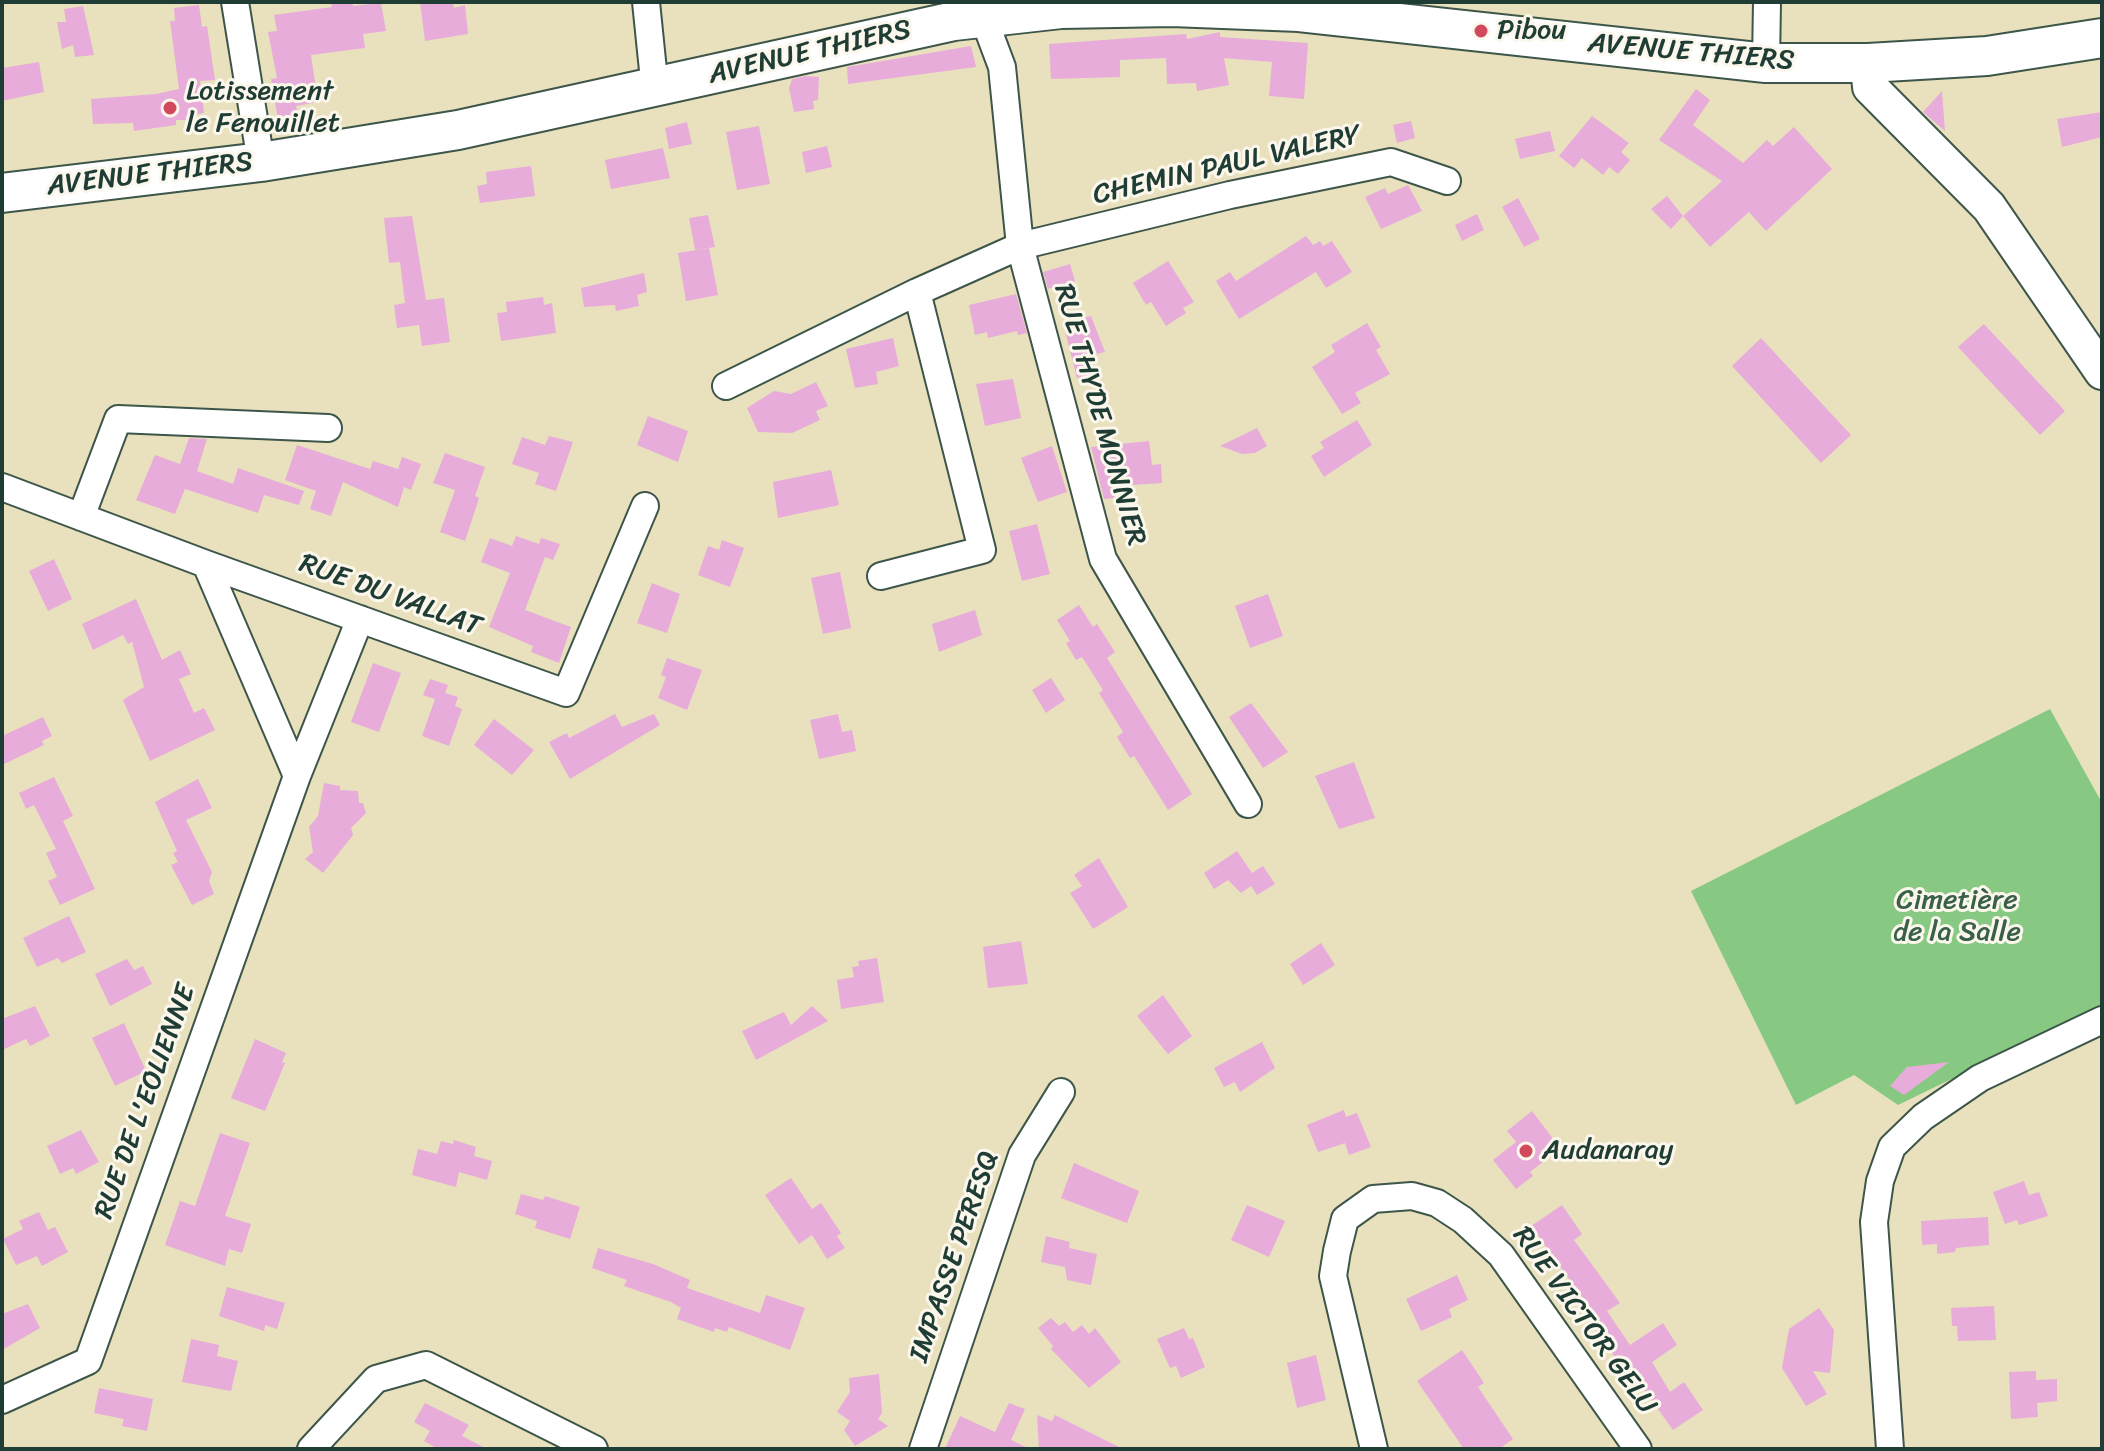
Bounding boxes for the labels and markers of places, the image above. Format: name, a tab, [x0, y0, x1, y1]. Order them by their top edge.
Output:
place label: Pibou	[1497, 14, 1566, 48]
marker: Pibou	[1472, 22, 1490, 40]
place label: Lotissement le Fenouillet	[186, 75, 340, 141]
marker: Lotissement le Fenouillet	[161, 99, 179, 117]
place label: Audanaray	[1542, 1134, 1673, 1168]
marker: Audanaray	[1517, 1142, 1535, 1160]

